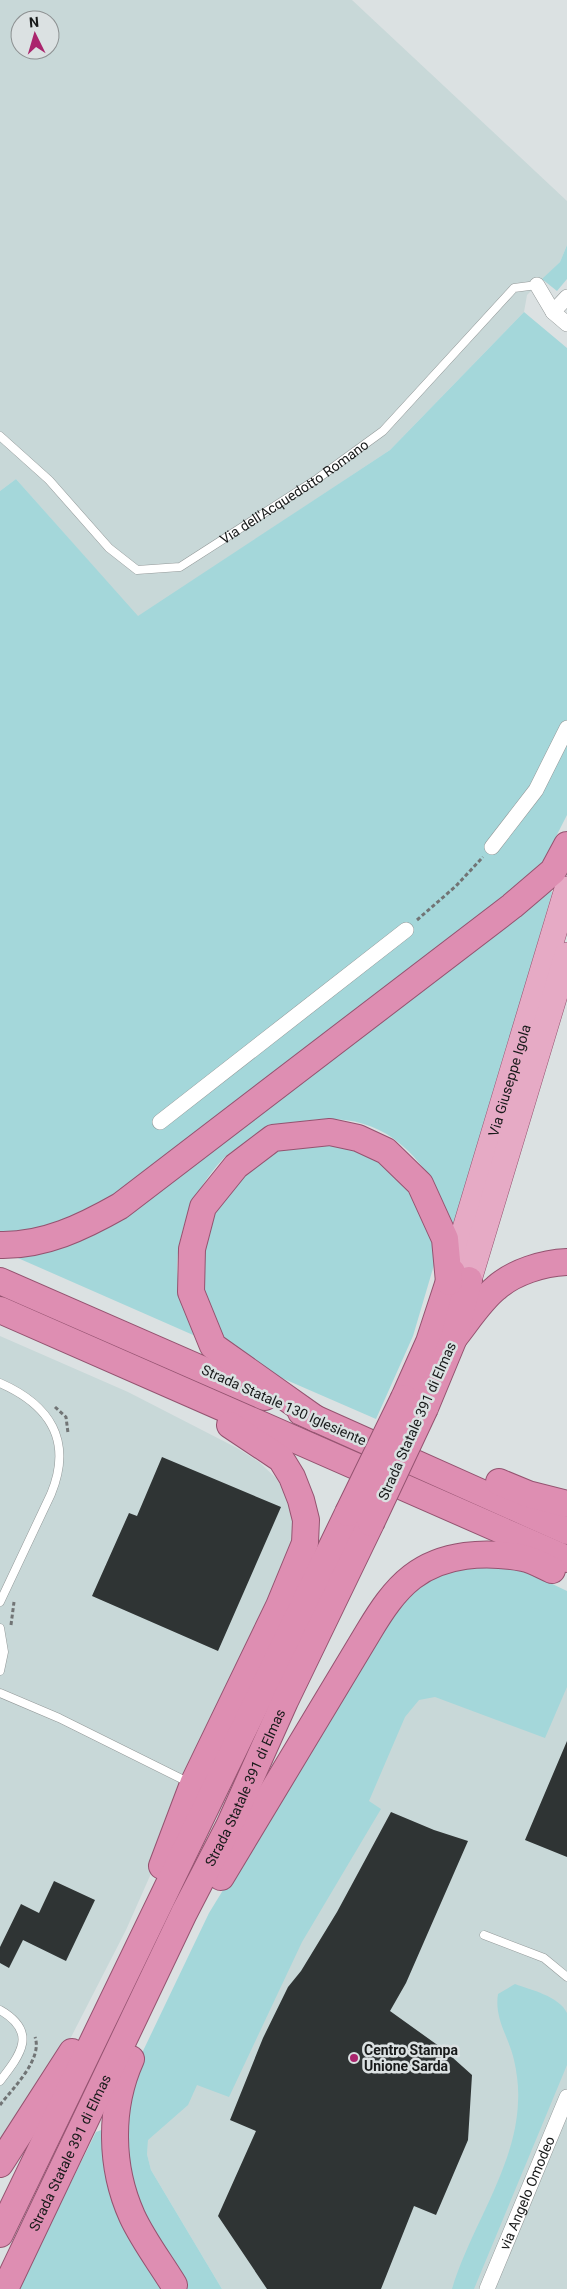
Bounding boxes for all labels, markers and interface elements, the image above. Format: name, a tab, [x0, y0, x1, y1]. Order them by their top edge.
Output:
north arrow	[10, 10, 60, 60]
text: N	[28, 14, 39, 30]
street label: Via dell'Acquedotto Romano	[217, 436, 372, 547]
street label: Via Giuseppe Igola	[485, 1023, 534, 1138]
street label: Strada Statale 391 di Elmas	[375, 1340, 459, 1502]
street label: Strada Statale 130 Iglesiente	[199, 1361, 369, 1449]
street label: Strada Statale 391 di Elmas	[202, 1706, 288, 1869]
place label: Centro Stampa Unione Sarda	[364, 2042, 458, 2074]
marker: Centro Stampa Unione Sarda	[348, 2052, 360, 2064]
street label: Strada Statale 391 di Elmas	[26, 2072, 114, 2234]
street label: via Angelo Omodeo	[496, 2134, 558, 2252]

